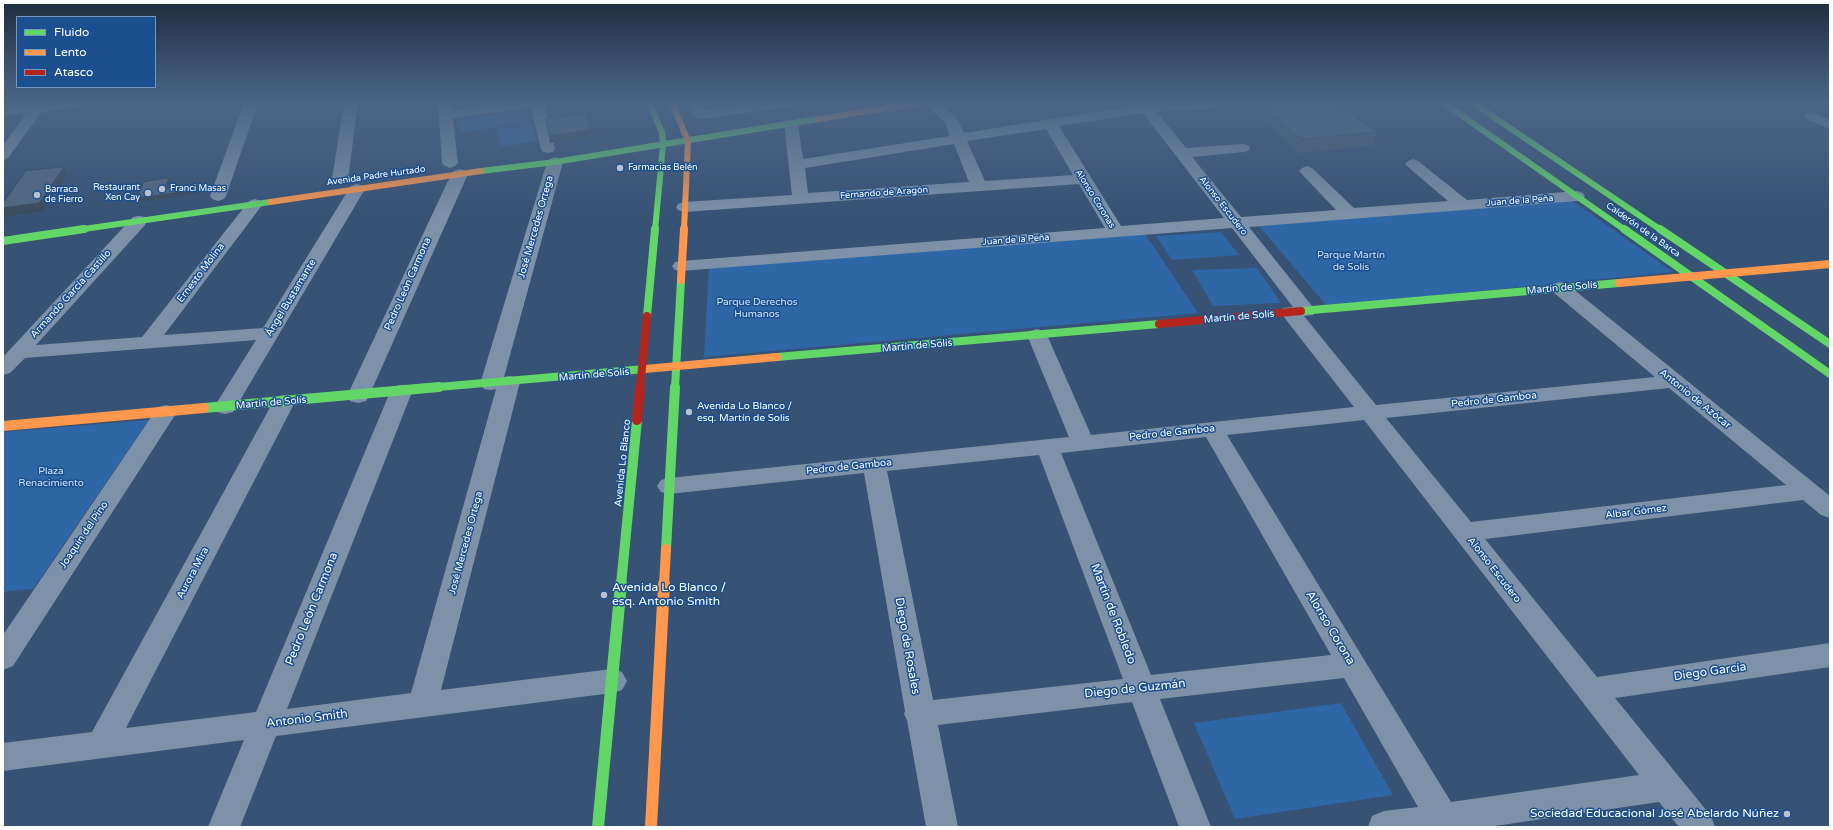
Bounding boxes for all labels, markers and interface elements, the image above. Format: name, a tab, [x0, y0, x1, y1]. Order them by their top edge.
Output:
legend	[16, 16, 156, 88]
text: Fluido	[54, 25, 89, 39]
text: Lento	[54, 45, 87, 59]
text: Atasco	[54, 65, 93, 79]
marker: Farmacias Belén	[615, 163, 625, 173]
place label: Farmacias Belén	[628, 163, 697, 173]
street label: Avenida Padre Hurtado	[326, 164, 426, 188]
street label: Alonso Coronas	[1073, 168, 1117, 230]
street label: José Mercedes Ortega	[516, 174, 556, 280]
street label: Alonso Escudero	[1197, 174, 1249, 238]
place label: Restaurant Xen Cay	[93, 183, 140, 204]
marker: Franci Masas	[157, 184, 167, 194]
place label: Franci Masas	[170, 184, 226, 194]
place label: Barraca de Fierro	[45, 185, 83, 206]
street label: Fernando de Aragón	[840, 185, 928, 201]
marker: Restaurant Xen Cay	[143, 188, 153, 198]
marker: Barraca de Fierro	[32, 190, 42, 200]
street label: Juan de la Peña	[1486, 193, 1554, 209]
street label: Calderón de la Barca	[1604, 200, 1682, 260]
street label: Juan de la Peña	[982, 232, 1050, 248]
street label: Pedro León Carmona	[382, 236, 434, 332]
street label: Ernesto Molina	[175, 241, 227, 305]
street label: Armando García Castillo	[28, 247, 114, 341]
park label: Parque Martín de Solís	[1317, 249, 1385, 272]
street label: Ángel Bustamante	[263, 257, 319, 339]
street label: Martín de Solís	[1526, 279, 1598, 297]
park label: Parque Derechos Humanos	[716, 296, 798, 320]
street label: Martín de Solís	[1203, 308, 1275, 326]
street label: Martín de Solís	[881, 337, 953, 355]
street label: Martín de Solís	[558, 366, 630, 384]
street label: Antonio de Azócar	[1657, 367, 1733, 431]
street label: Pedro de Gamboa	[1451, 390, 1537, 410]
street label: Martín de Solís	[235, 394, 307, 412]
place label: Avenida Lo Blanco / esq. Martín de Solis	[697, 400, 792, 424]
marker: Avenida Lo Blanco / esq. Martín de Solis	[684, 407, 694, 417]
street label: Avenida Lo Blanco	[612, 419, 634, 507]
street label: Pedro de Gamboa	[1129, 423, 1215, 443]
street label: Pedro de Gamboa	[806, 457, 892, 477]
park label: Plaza Renacimiento	[18, 465, 84, 488]
street label: José Mercedes Ortega	[446, 490, 486, 596]
street label: Joaquín del Pino	[57, 499, 111, 571]
street label: Albar Gómez	[1605, 502, 1667, 522]
street label: Alonso Escudero	[1465, 535, 1523, 605]
street label: Aurora Mira	[174, 545, 212, 601]
street label: Pedro León Carmona	[283, 550, 341, 668]
street label: Martín de Robledo	[1087, 562, 1139, 666]
place label: Avenida Lo Blanco / esq. Antonio Smith	[612, 581, 726, 609]
street label: Alonso Corona	[1302, 588, 1358, 668]
marker: Avenida Lo Blanco / esq. Antonio Smith	[599, 590, 609, 600]
street label: Diego de Rosales	[891, 596, 923, 696]
street label: Diego García	[1673, 660, 1747, 684]
street label: Diego de Guzmán	[1084, 677, 1186, 701]
street label: Antonio Smith	[266, 707, 348, 731]
place label: Sociedad Educacional José Abelardo Núñez	[1530, 807, 1779, 821]
marker: Sociedad Educacional José Abelardo Núñez	[1782, 809, 1792, 819]

